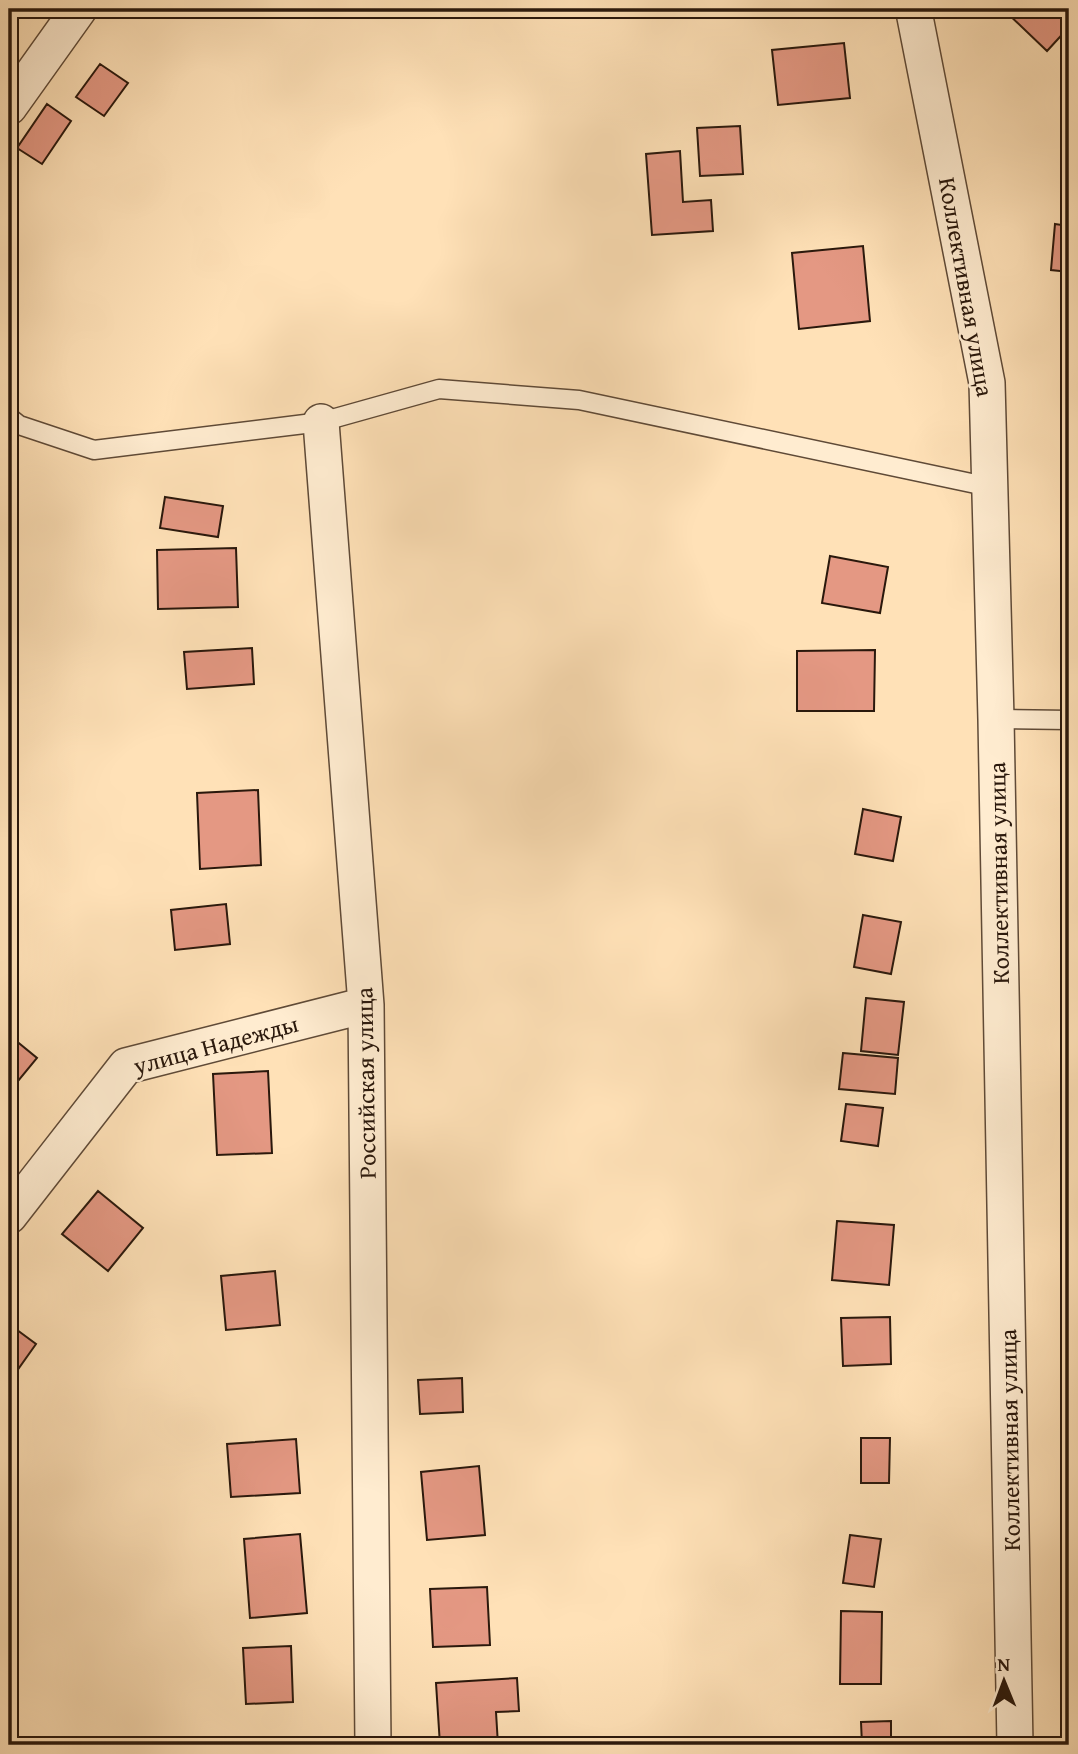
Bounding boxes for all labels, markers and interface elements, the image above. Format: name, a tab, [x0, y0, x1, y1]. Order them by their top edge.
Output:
street label: Коллективная улица	[930, 174, 1003, 400]
street label: Коллективная улица	[979, 761, 1018, 984]
street label: Российская улица	[346, 986, 385, 1179]
street label: улица Надежды	[129, 1006, 302, 1084]
street label: Коллективная улица	[990, 1328, 1029, 1551]
north arrow	[970, 1646, 1040, 1716]
text: N	[997, 1650, 1011, 1678]

